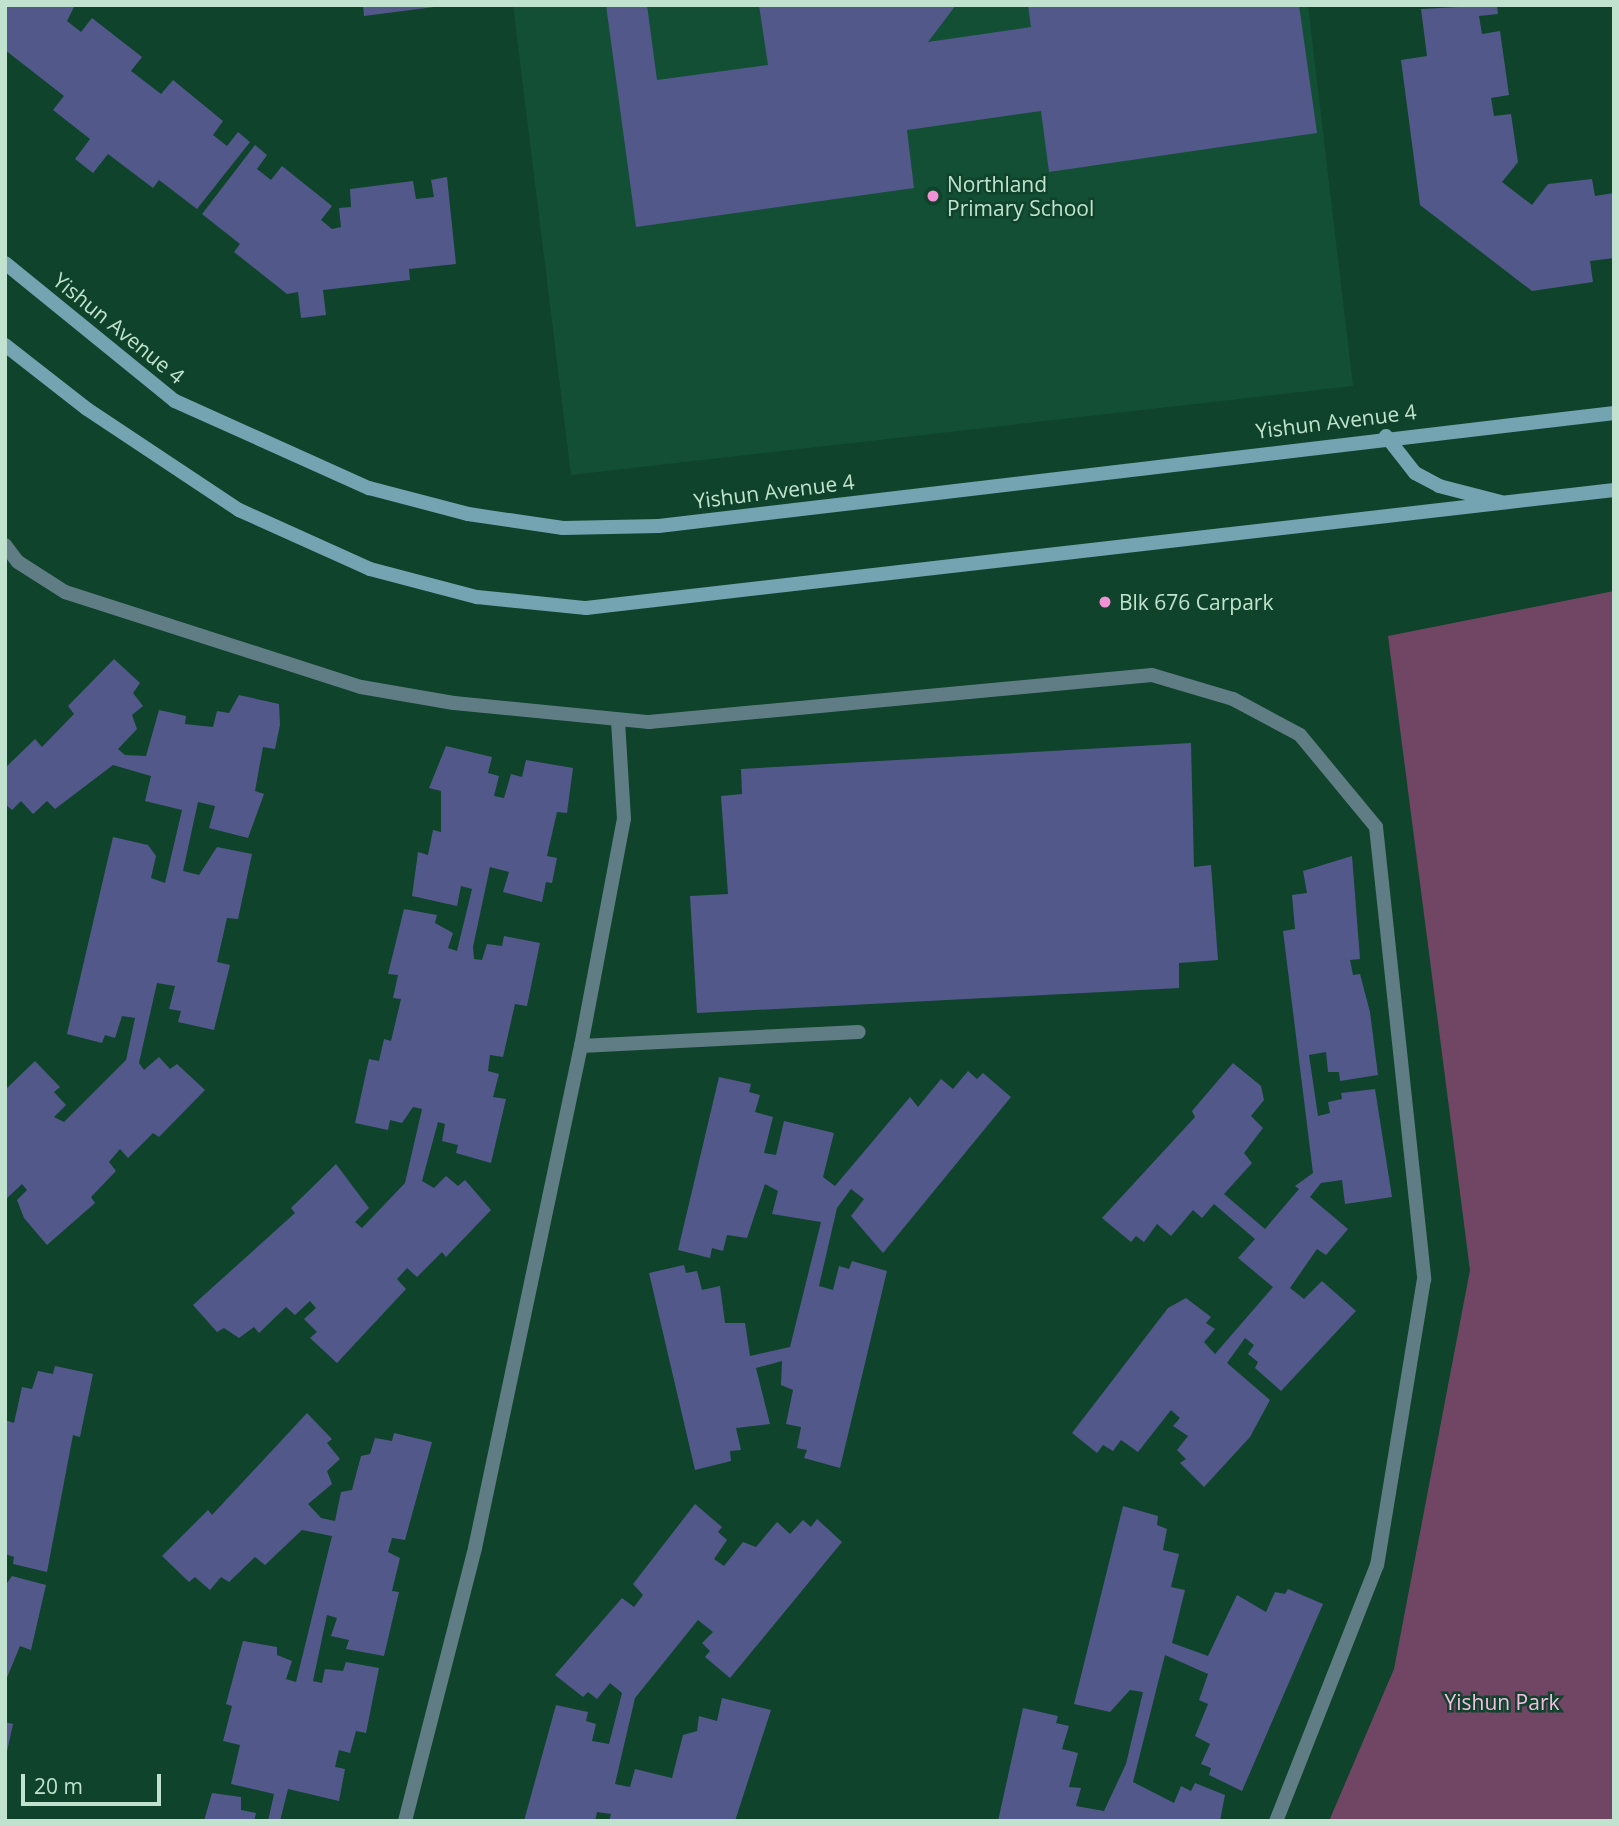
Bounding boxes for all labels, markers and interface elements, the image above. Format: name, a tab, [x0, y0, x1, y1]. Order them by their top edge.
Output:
place label: Northland Primary School	[947, 171, 1094, 221]
marker: Northland Primary School	[925, 188, 941, 204]
street label: Yishun Avenue 4	[48, 267, 190, 389]
street label: Yishun Avenue 4	[1254, 399, 1418, 443]
street label: Yishun Avenue 4	[692, 469, 856, 513]
place label: Blk 676 Carpark	[1119, 589, 1273, 615]
marker: Blk 676 Carpark	[1097, 594, 1113, 610]
park label: Yishun Park	[1444, 1689, 1560, 1715]
scale bar	[24, 1759, 164, 1803]
text: 20 m	[34, 1772, 83, 1800]

